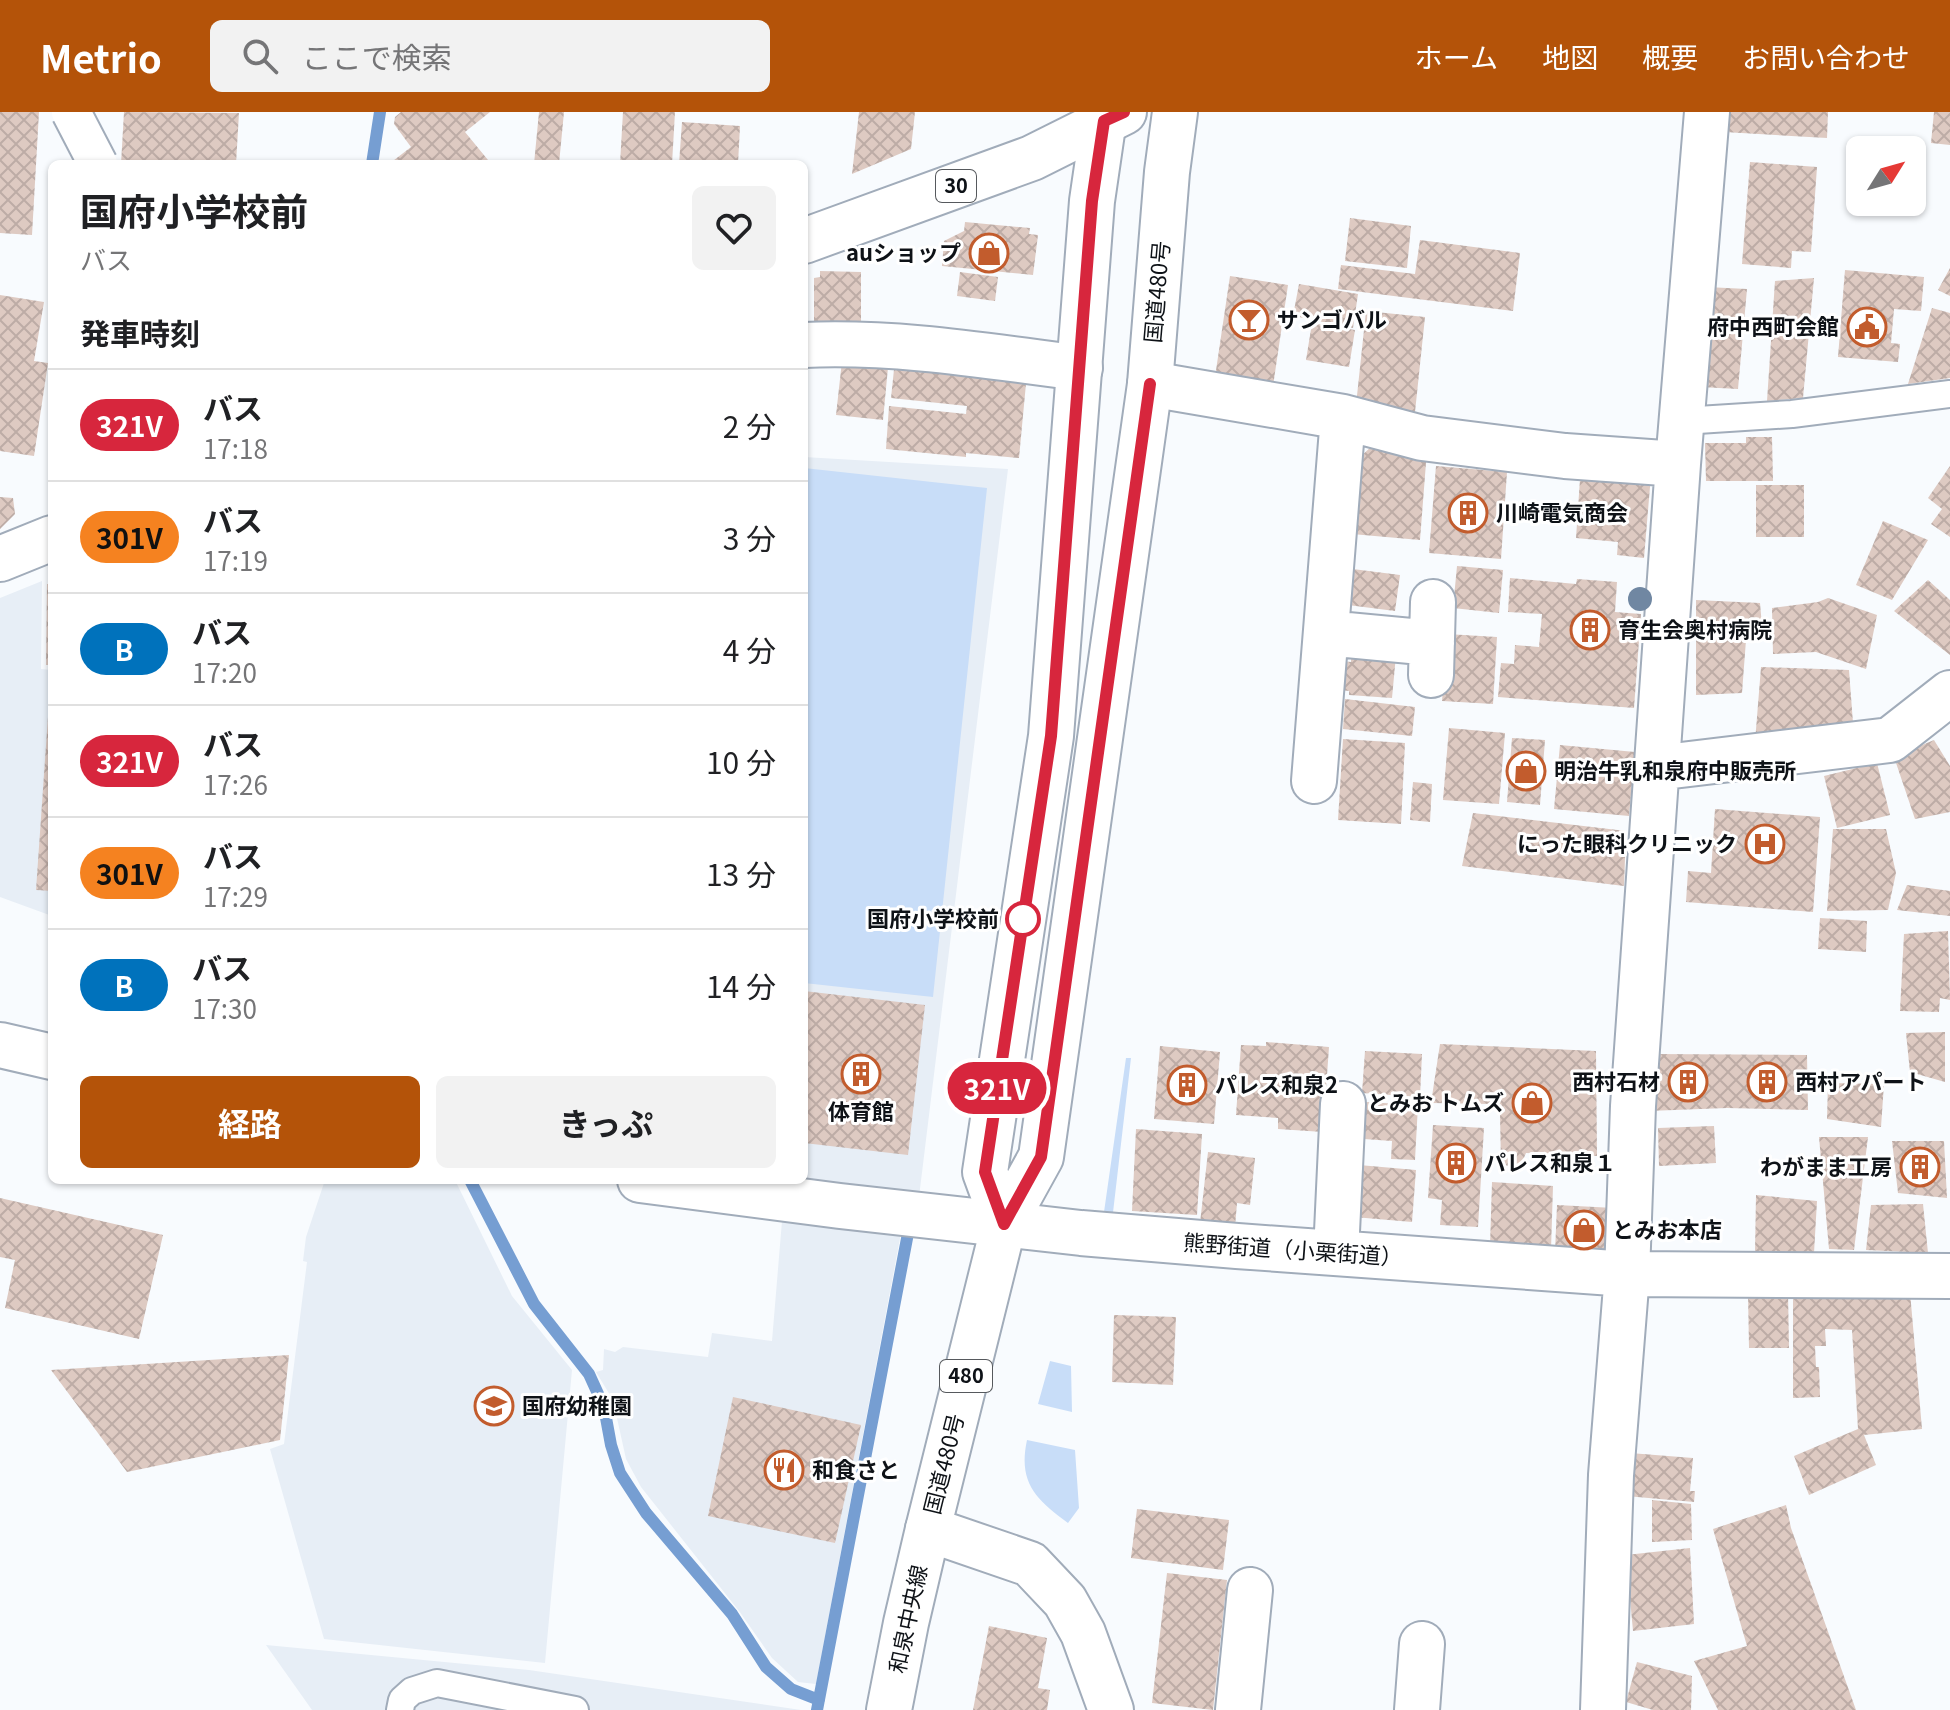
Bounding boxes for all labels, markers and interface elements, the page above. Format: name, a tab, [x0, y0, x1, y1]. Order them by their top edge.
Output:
search box	[210, 20, 770, 92]
text: Metrio	[40, 29, 162, 84]
icon: search	[238, 34, 282, 78]
text: ここで検索	[302, 34, 452, 78]
text: ホーム	[1415, 36, 1498, 76]
text: 地図	[1542, 36, 1598, 76]
text: 概要	[1642, 36, 1698, 76]
text: お問い合わせ	[1742, 36, 1910, 76]
north arrow	[1846, 136, 1926, 216]
map controls	[1846, 136, 1926, 216]
road number: 30	[936, 170, 976, 202]
text: 国府小学校前	[80, 182, 308, 237]
button: heart	[692, 186, 776, 270]
shop icon: auショップ	[968, 232, 1010, 274]
place label: auショップ	[846, 235, 961, 267]
street label: 国道480号	[1135, 239, 1175, 344]
text: バス	[80, 240, 132, 277]
bar icon: サンゴバル	[1228, 299, 1270, 341]
place label: サンゴバル	[1277, 302, 1387, 334]
public building icon: 府中西町会館	[1846, 306, 1888, 348]
place label: 府中西町会館	[1707, 309, 1839, 341]
text: 発車時刻	[80, 310, 200, 354]
text: バス	[203, 385, 263, 429]
text: 2 分	[723, 403, 776, 447]
text: 321V	[96, 405, 163, 445]
text: 17:18	[203, 429, 268, 466]
building icon: 川崎電気商会	[1447, 492, 1489, 534]
place label: 川崎電気商会	[1496, 495, 1628, 527]
text: バス	[203, 497, 263, 541]
text: 3 分	[723, 515, 776, 559]
text: 301V	[96, 517, 163, 557]
text: 17:19	[203, 541, 268, 578]
text: バス	[192, 609, 252, 653]
building icon: 育生会奥村病院	[1569, 609, 1611, 651]
place label: 育生会奥村病院	[1618, 612, 1772, 644]
text: 4 分	[723, 627, 776, 671]
text: B	[114, 629, 134, 669]
text: 17:20	[192, 653, 257, 690]
text: バス	[203, 721, 263, 765]
text: 10 分	[706, 739, 776, 783]
text: 321V	[96, 741, 163, 781]
shop icon: 明治牛乳和泉府中販売所	[1505, 750, 1547, 792]
place label: 明治牛乳和泉府中販売所	[1554, 753, 1796, 785]
text: 17:26	[203, 765, 268, 802]
hospital icon: にった眼科クリニック	[1744, 823, 1786, 865]
place label: にった眼科クリニック	[1517, 826, 1737, 858]
text: バス	[203, 833, 263, 877]
text: 13 分	[706, 851, 776, 895]
text: 301V	[96, 853, 163, 893]
text: 17:29	[203, 877, 268, 914]
place label: 国府小学校前	[867, 901, 999, 933]
marker: 国府小学校前	[1006, 902, 1040, 936]
text: バス	[192, 945, 252, 989]
text: 14 分	[706, 963, 776, 1007]
text: B	[114, 965, 134, 1005]
text: 17:30	[192, 989, 257, 1026]
building icon: 体育館	[840, 1053, 882, 1095]
building icon: 西村石材	[1667, 1061, 1709, 1103]
building icon: 西村アパート	[1746, 1061, 1788, 1103]
line badge: 321V	[941, 1062, 1053, 1114]
building icon: パレス和泉2	[1166, 1064, 1208, 1106]
place label: 西村石材	[1572, 1064, 1660, 1096]
place label: 西村アパート	[1795, 1064, 1927, 1096]
place label: パレス和泉2	[1215, 1067, 1338, 1099]
text: 321V	[964, 1068, 1030, 1108]
button: 経路	[80, 1076, 420, 1168]
button: きっぷ	[436, 1076, 776, 1168]
shop icon: とみお トムズ	[1511, 1082, 1553, 1124]
place label: とみお トムズ	[1367, 1085, 1504, 1117]
place label: 体育館	[828, 1094, 894, 1126]
building icon: パレス和泉１	[1435, 1142, 1477, 1184]
place label: パレス和泉１	[1484, 1145, 1616, 1177]
building icon: わがまま工房	[1899, 1146, 1941, 1188]
place label: わがまま工房	[1760, 1149, 1892, 1181]
shop icon: とみお本店	[1563, 1209, 1605, 1251]
place label: とみお本店	[1612, 1212, 1722, 1244]
street label: 熊野街道（小栗街道）	[1182, 1224, 1404, 1272]
road number: 480	[940, 1360, 992, 1392]
school or university icon: 国府幼稚園	[473, 1385, 515, 1427]
place label: 国府幼稚園	[522, 1388, 632, 1420]
street label: 国道480号	[914, 1410, 970, 1517]
restaurant icon: 和食さと	[763, 1449, 805, 1491]
place label: 和食さと	[812, 1452, 900, 1484]
street label: 和泉中央線	[879, 1561, 933, 1676]

